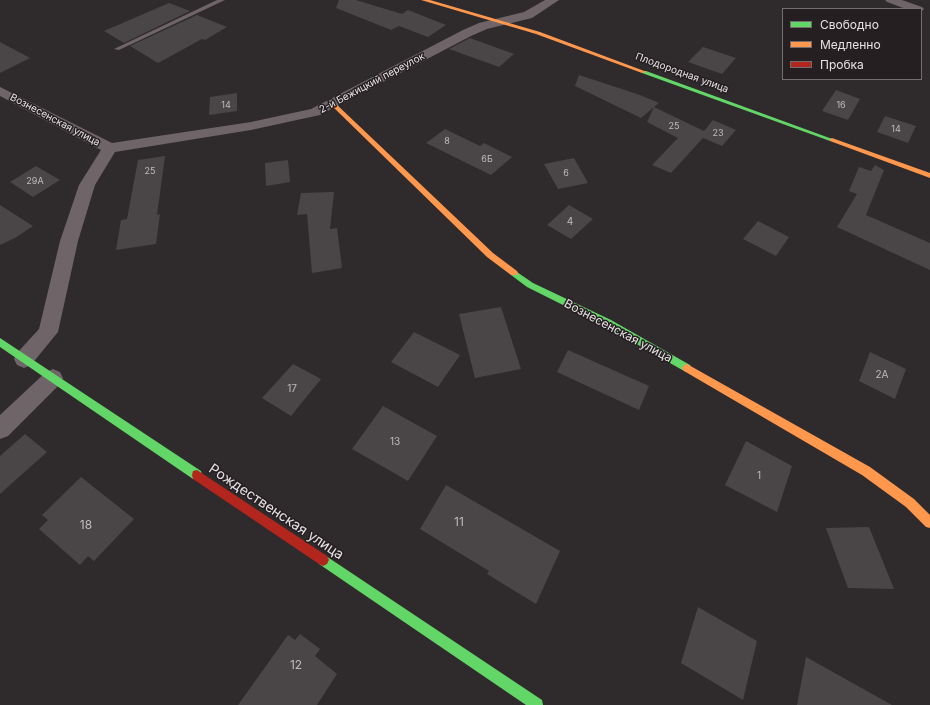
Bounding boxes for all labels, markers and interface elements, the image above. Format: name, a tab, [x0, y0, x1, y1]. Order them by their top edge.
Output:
legend	[782, 8, 922, 80]
text: Свободно	[820, 17, 879, 32]
text: Медленно	[820, 37, 881, 52]
street label: 2-й Бежицкий переулок	[317, 50, 427, 116]
street label: Плодородная улица	[634, 51, 730, 95]
text: Пробка	[820, 57, 864, 72]
street label: Вознесенская улица	[8, 91, 102, 149]
house number: 14	[221, 100, 231, 110]
house number: 16	[836, 100, 846, 110]
house number: 25	[669, 121, 679, 131]
house number: 14	[891, 124, 901, 134]
house number: 23	[712, 128, 724, 138]
house number: 8	[444, 136, 450, 146]
house number: 6Б	[481, 154, 493, 164]
house number: 25	[145, 166, 155, 176]
house number: 6	[563, 168, 569, 178]
house number: 29А	[26, 176, 44, 186]
house number: 4	[567, 216, 573, 228]
street label: Вознесенская улица	[562, 296, 674, 366]
house number: 2А	[876, 369, 888, 381]
house number: 17	[287, 383, 297, 395]
house number: 13	[390, 436, 400, 448]
street label: Рождественская улица	[205, 461, 347, 563]
house number: 1	[757, 470, 761, 482]
house number: 11	[454, 515, 464, 529]
house number: 18	[80, 518, 92, 532]
house number: 12	[290, 658, 302, 672]

